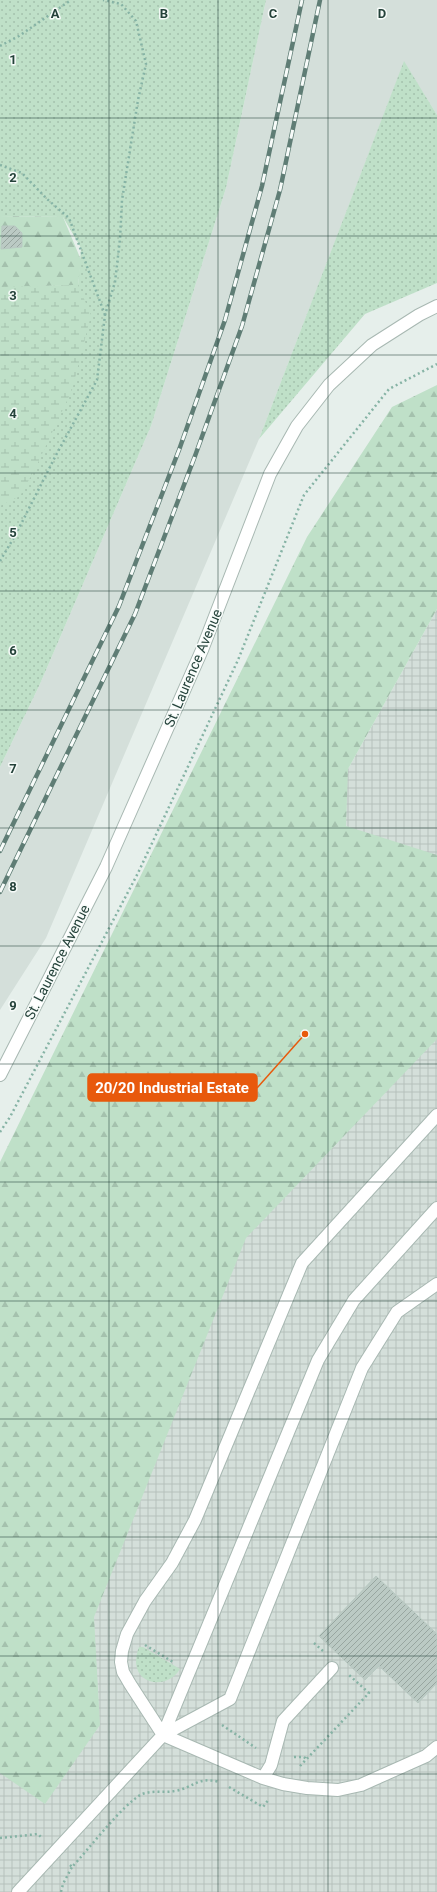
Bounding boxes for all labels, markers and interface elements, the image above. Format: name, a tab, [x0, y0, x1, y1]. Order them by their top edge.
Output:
text: A	[51, 6, 60, 21]
text: B	[160, 6, 168, 21]
text: C	[269, 6, 278, 21]
text: D	[378, 6, 386, 21]
text: 1	[9, 52, 17, 67]
text: 2	[9, 170, 17, 185]
text: 3	[9, 288, 17, 303]
text: 4	[9, 406, 17, 421]
text: 5	[9, 525, 17, 540]
street label: St. Laurence Avenue	[161, 607, 225, 729]
text: 6	[9, 643, 17, 658]
text: 7	[9, 761, 17, 776]
text: 8	[9, 879, 17, 894]
street label: St. Laurence Avenue	[21, 902, 93, 1022]
text: 9	[9, 998, 17, 1013]
callout: 20/20 Industrial Estate	[88, 1074, 257, 1101]
text: 20/20 Industrial Estate	[95, 1079, 249, 1097]

